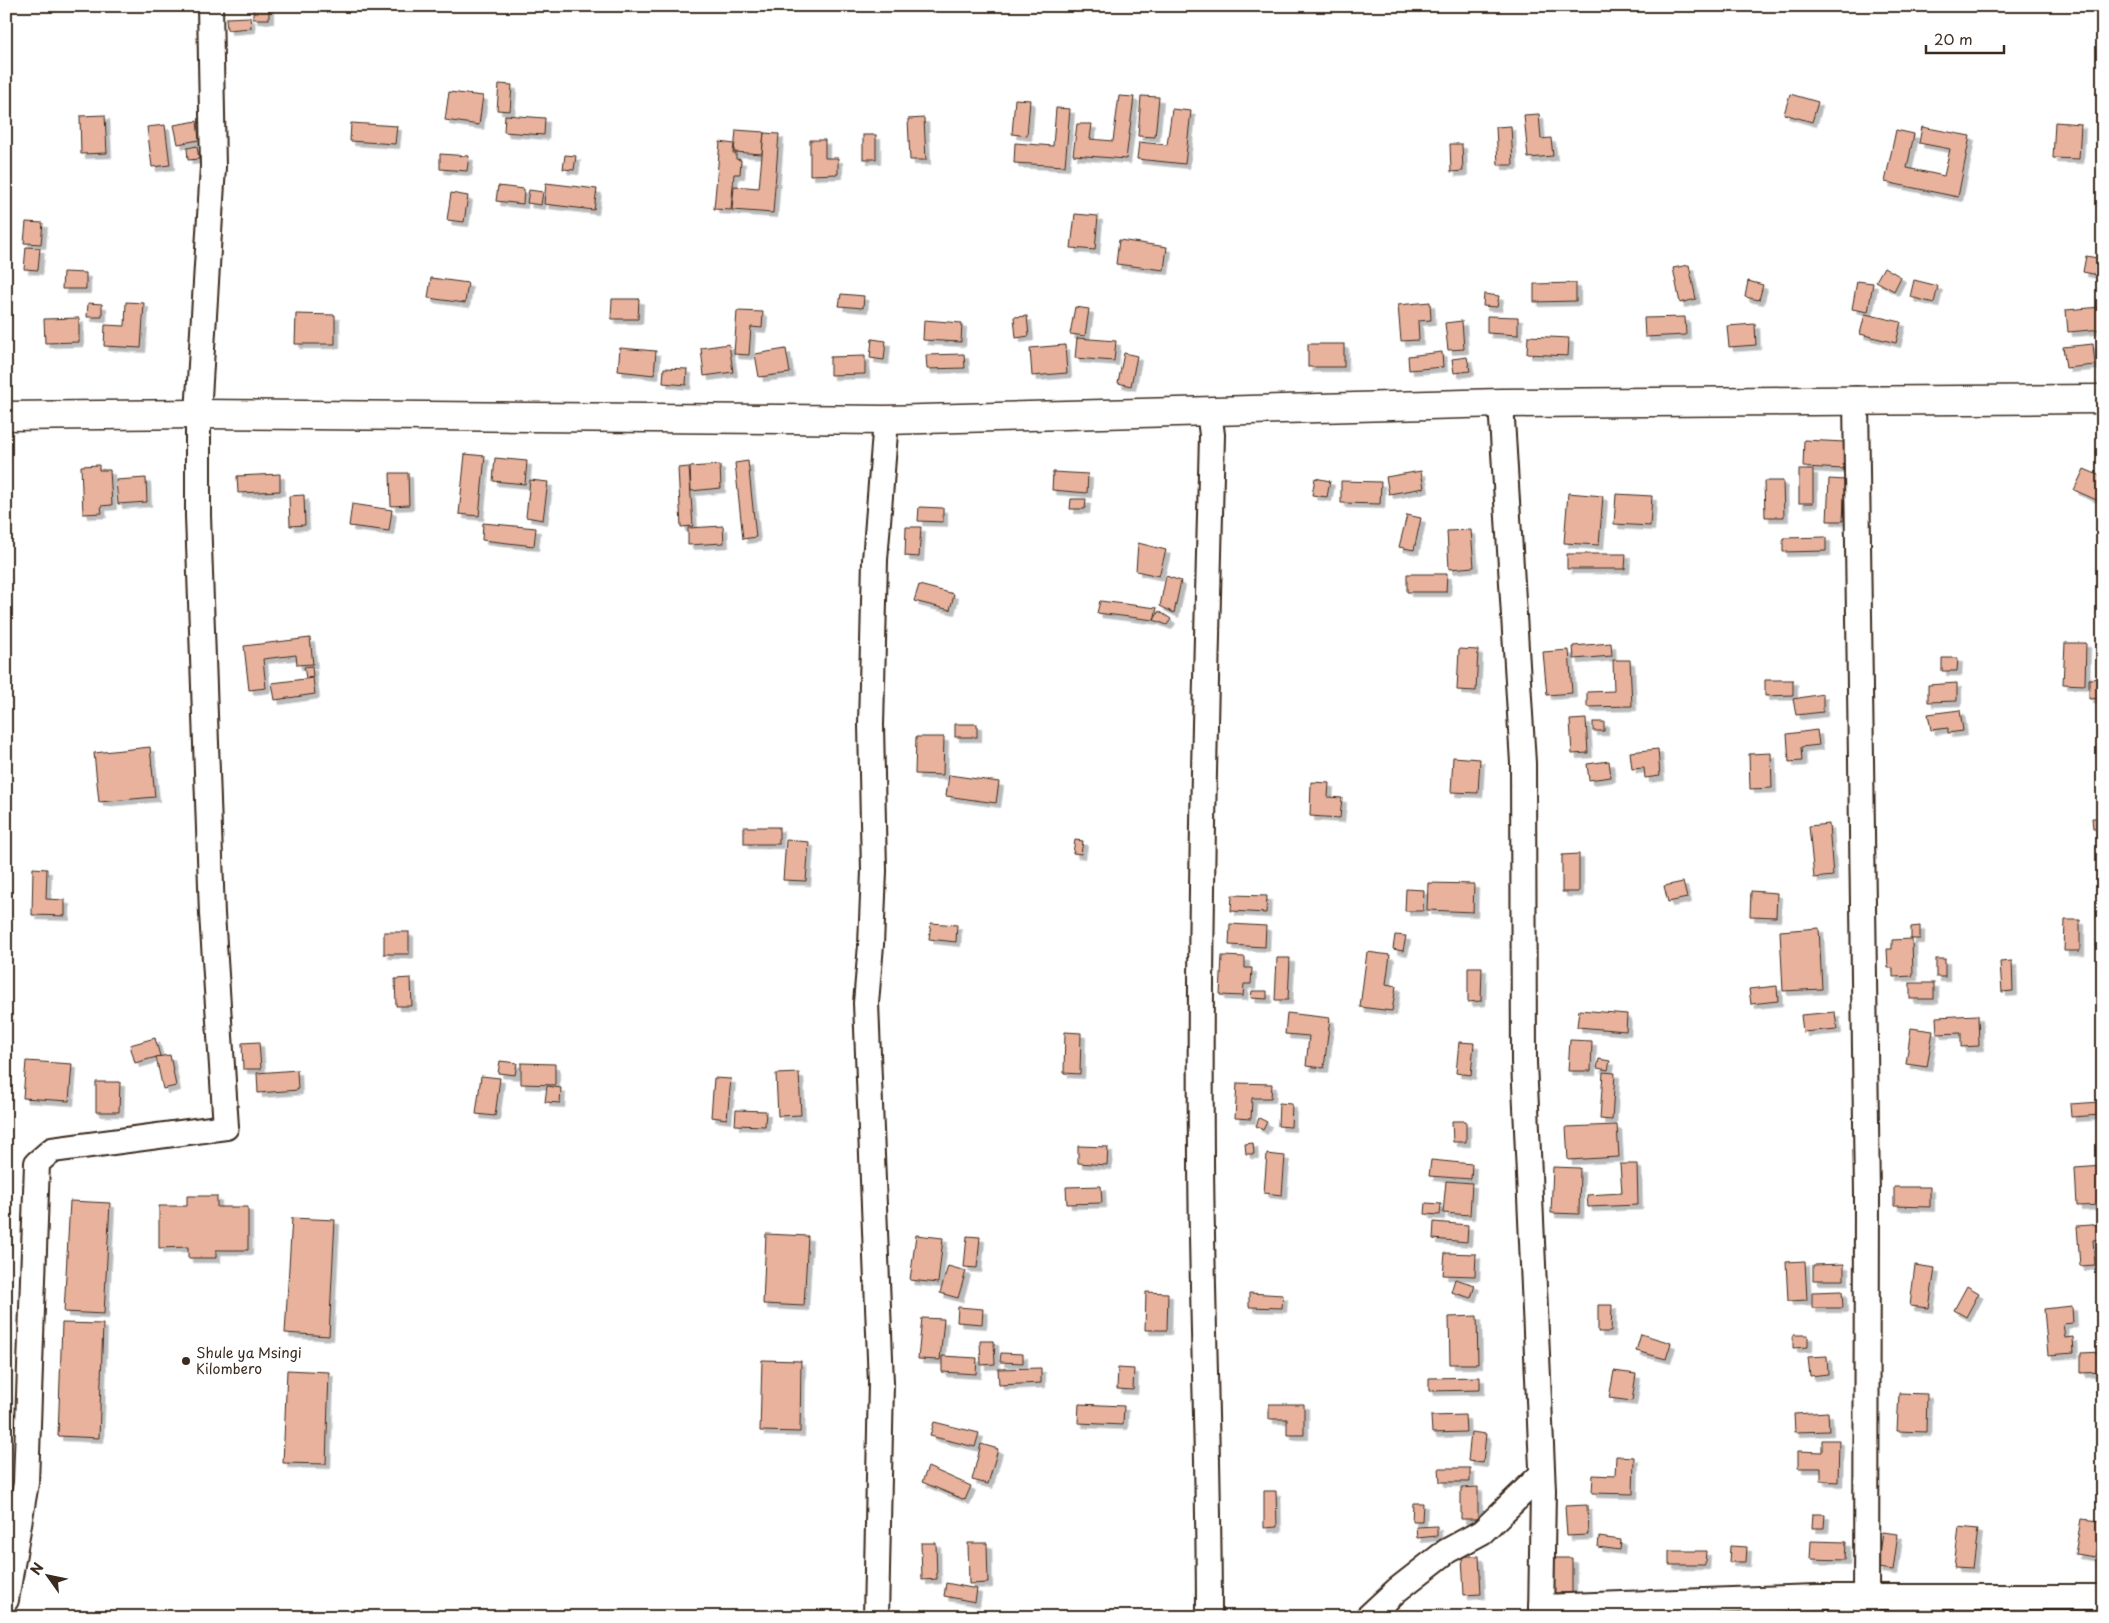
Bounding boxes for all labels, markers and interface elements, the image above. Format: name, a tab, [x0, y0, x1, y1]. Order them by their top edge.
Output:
scale bar	[1926, 22, 2004, 54]
text: 20 m	[1934, 27, 1973, 50]
place label: Shule ya Msingi Kilombero	[196, 1342, 302, 1379]
marker: Shule ya Msingi Kilombero	[180, 1355, 192, 1367]
north arrow	[22, 1550, 72, 1600]
text: N	[25, 1558, 49, 1579]

